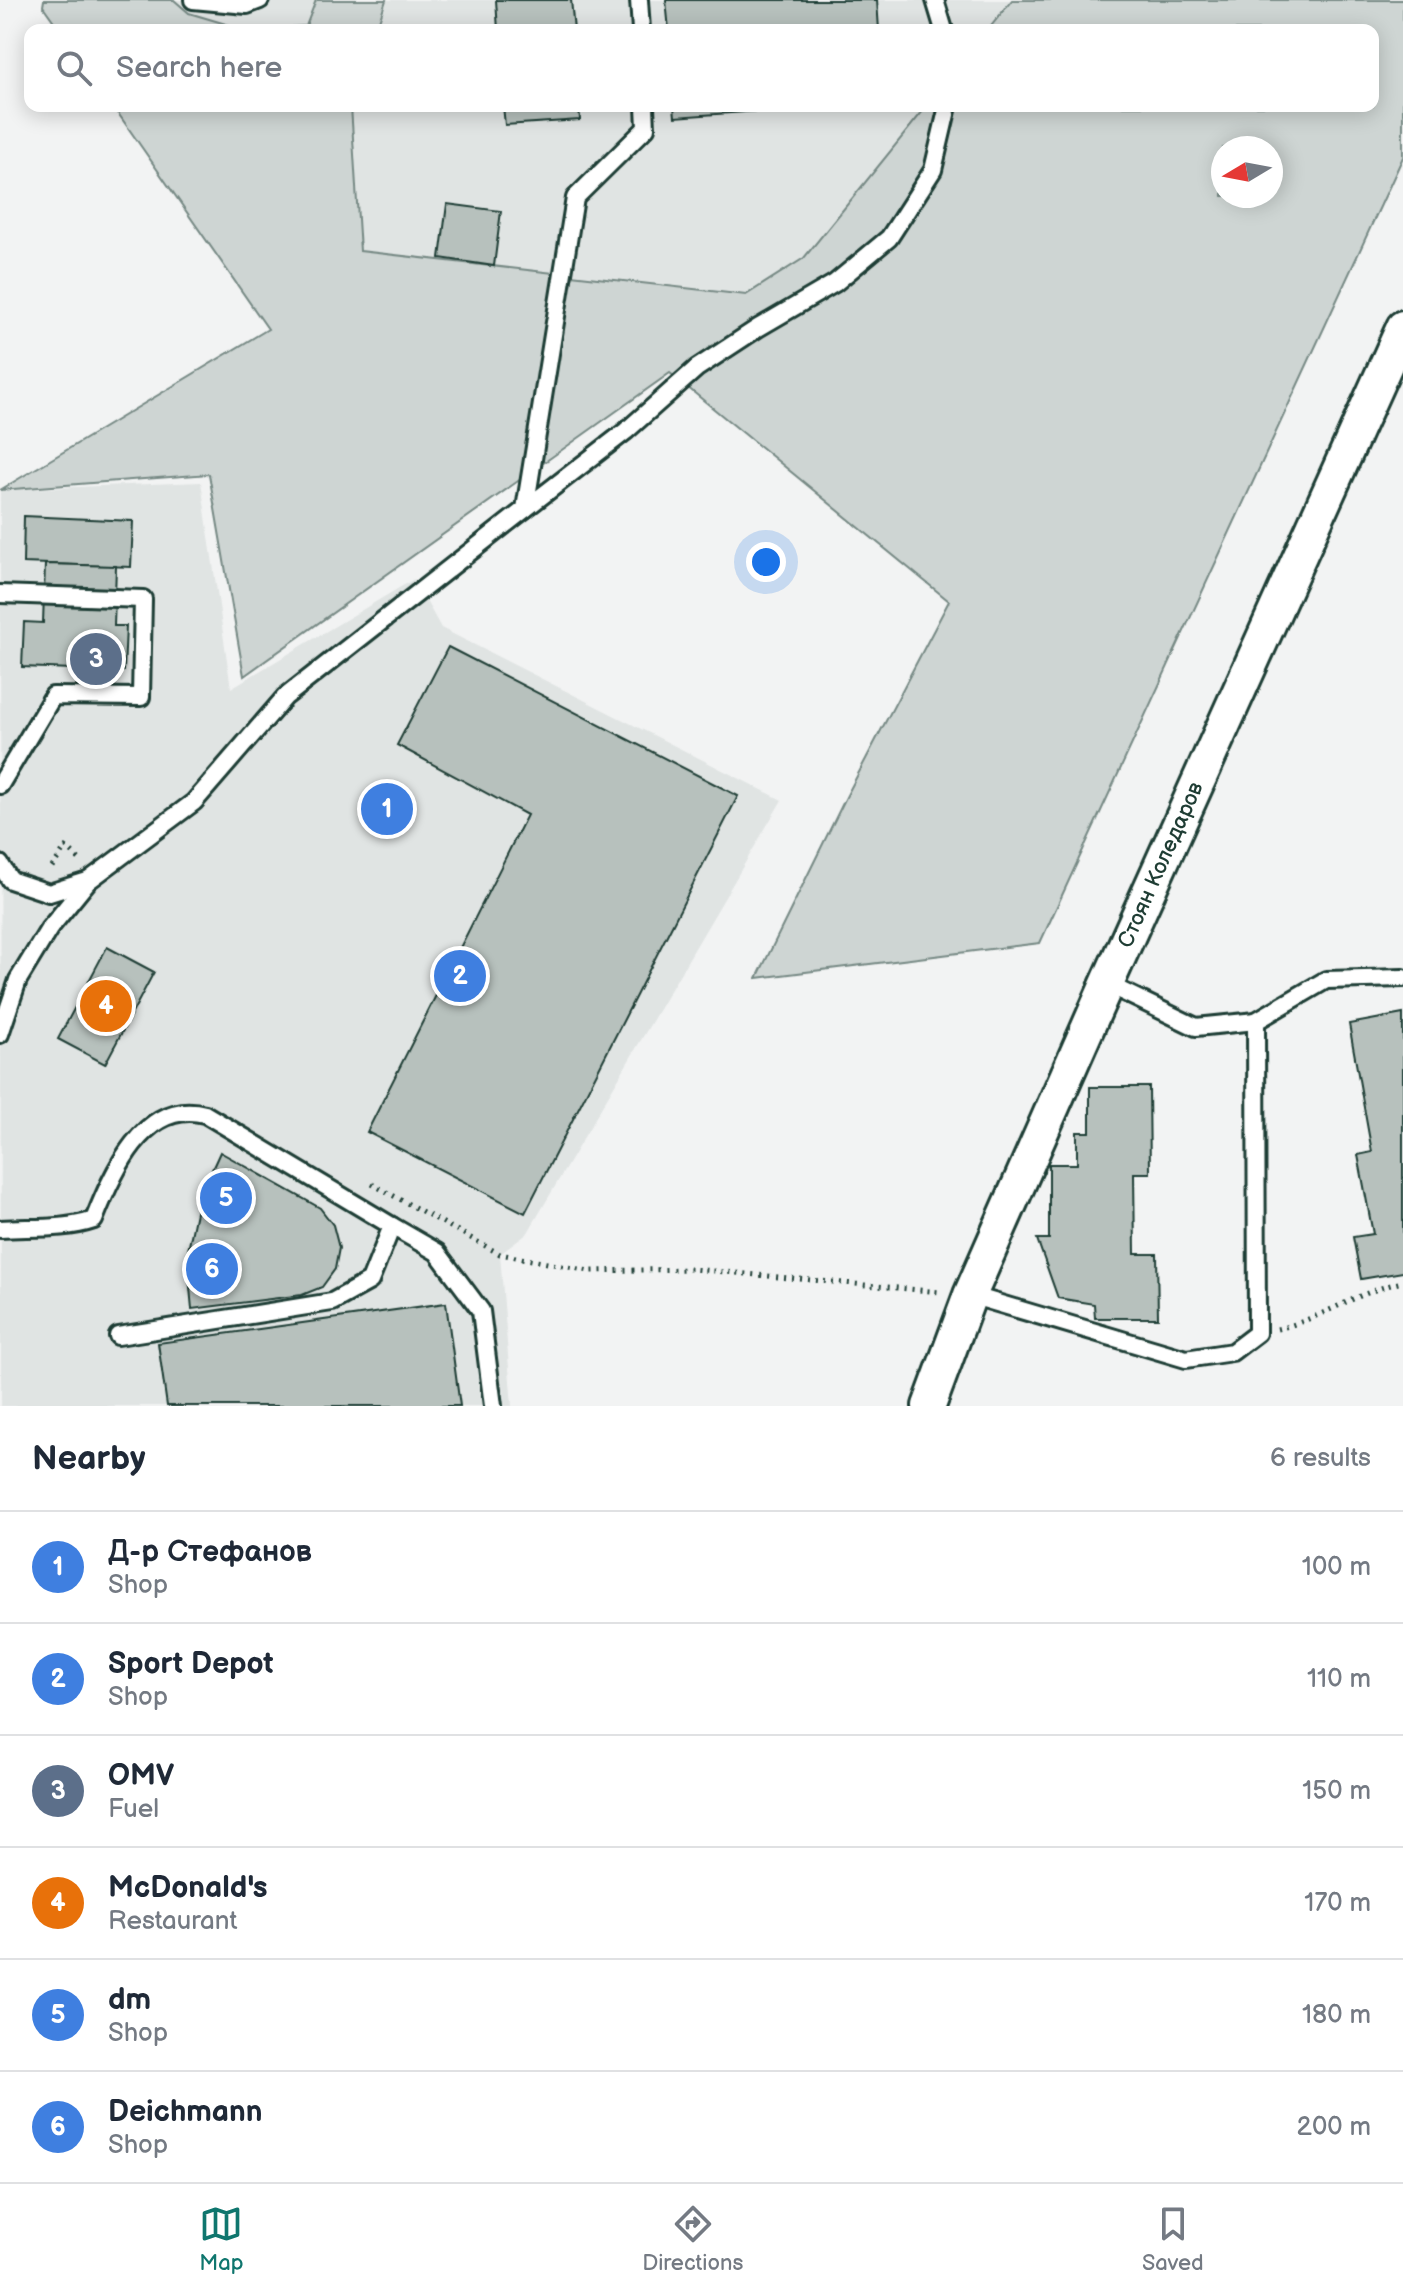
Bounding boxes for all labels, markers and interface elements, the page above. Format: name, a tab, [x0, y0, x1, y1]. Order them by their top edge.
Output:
search box	[24, 24, 1379, 112]
icon: search	[52, 46, 96, 90]
text: Search here	[116, 50, 282, 86]
north arrow	[1211, 136, 1283, 208]
your location	[746, 542, 786, 582]
pin: 3	[70, 629, 122, 689]
street label: Стоян Коледаров	[1112, 777, 1210, 952]
pin: 1	[361, 779, 413, 839]
pin: 2	[434, 946, 486, 1006]
pin: 4	[80, 976, 132, 1036]
pin: 5	[200, 1168, 252, 1228]
pin: 6	[186, 1239, 238, 1299]
text: Nearby	[32, 1438, 146, 1479]
text: 6 results	[1270, 1443, 1371, 1474]
text: Д-р Стефанов	[108, 1534, 312, 1570]
text: 1	[53, 1552, 63, 1583]
text: 100 m	[1302, 1552, 1371, 1583]
text: Shop	[108, 1570, 168, 1601]
text: Sport Depot	[108, 1646, 274, 1682]
text: 2	[50, 1664, 66, 1695]
text: 110 m	[1307, 1664, 1371, 1695]
text: Shop	[108, 1682, 168, 1713]
text: OMV	[108, 1758, 174, 1794]
text: 3	[50, 1776, 66, 1807]
text: 150 m	[1302, 1776, 1371, 1807]
text: Fuel	[108, 1794, 159, 1825]
text: McDonald's	[108, 1870, 268, 1906]
text: 4	[50, 1888, 66, 1919]
text: 170 m	[1304, 1888, 1371, 1919]
text: Restaurant	[108, 1906, 237, 1937]
text: dm	[108, 1982, 151, 2018]
text: 5	[50, 2000, 66, 2031]
text: 180 m	[1302, 2000, 1371, 2031]
text: Shop	[108, 2018, 168, 2049]
text: Deichmann	[108, 2094, 263, 2130]
text: 6	[50, 2112, 66, 2143]
text: 200 m	[1297, 2112, 1371, 2143]
text: Shop	[108, 2130, 168, 2161]
tab: Map	[199, 2202, 244, 2277]
tab: Directions	[642, 2202, 743, 2277]
tab: Saved	[1142, 2202, 1204, 2277]

